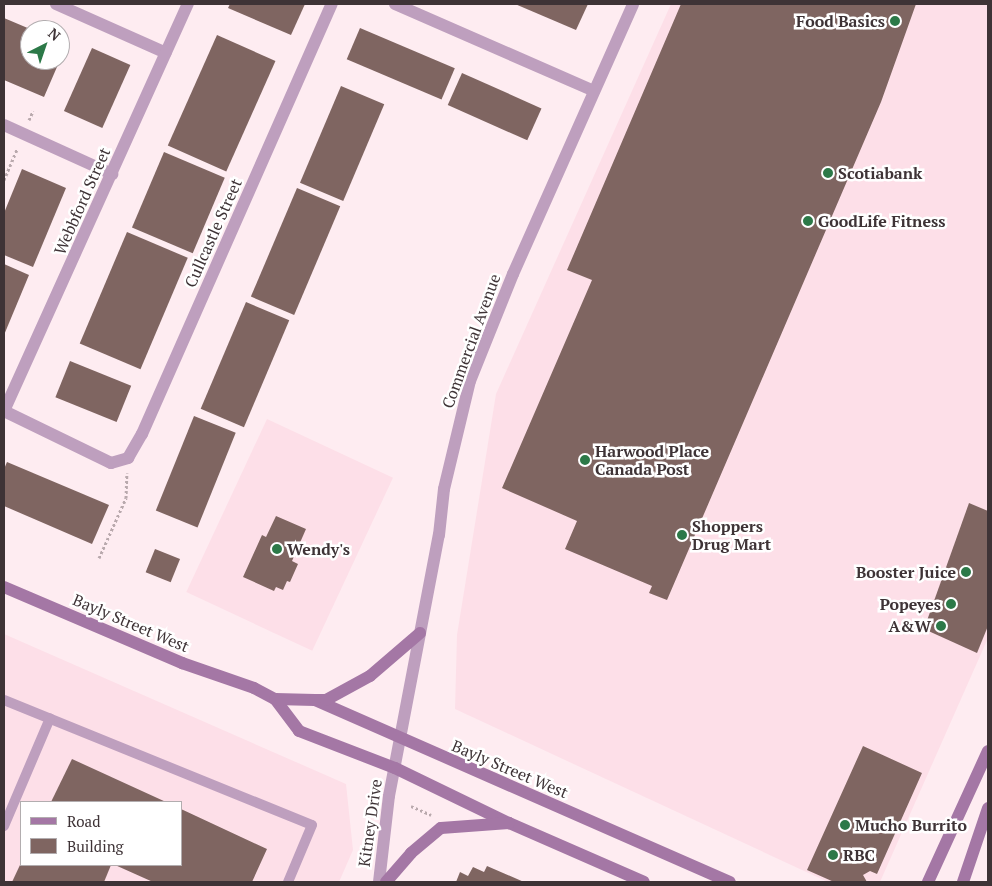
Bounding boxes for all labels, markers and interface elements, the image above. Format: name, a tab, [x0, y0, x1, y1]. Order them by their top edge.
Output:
place label: Food Basics	[796, 11, 885, 31]
marker: Food Basics	[889, 15, 901, 27]
north arrow	[20, 20, 70, 70]
text: N	[44, 23, 65, 45]
street label: Webbford Street	[50, 145, 114, 257]
place label: Scotiabank	[838, 163, 922, 183]
marker: Scotiabank	[822, 167, 834, 179]
street label: Cullcastle Street	[180, 176, 246, 290]
place label: GoodLife Fitness	[818, 211, 945, 231]
marker: GoodLife Fitness	[802, 215, 814, 227]
street label: Commercial Avenue	[438, 271, 504, 411]
place label: Harwood Place Canada Post	[595, 441, 709, 479]
marker: Harwood Place Canada Post	[579, 454, 591, 466]
place label: Shoppers Drug Mart	[692, 516, 771, 554]
marker: Shoppers Drug Mart	[676, 529, 688, 541]
place label: Wendy's	[287, 539, 350, 559]
marker: Wendy's	[271, 543, 283, 555]
place label: Booster Juice	[856, 562, 956, 582]
marker: Booster Juice	[960, 566, 972, 578]
street label: Bayly Street West	[70, 590, 192, 656]
place label: Popeyes	[880, 594, 941, 614]
marker: Popeyes	[945, 598, 957, 610]
place label: A&W	[888, 616, 931, 636]
marker: A&W	[935, 620, 947, 632]
street label: Bayly Street West	[449, 736, 571, 802]
street label: Kitney Drive	[354, 778, 386, 868]
legend	[20, 801, 182, 866]
text: Road	[67, 811, 100, 831]
place label: Mucho Burrito	[855, 815, 967, 835]
marker: Mucho Burrito	[839, 819, 851, 831]
text: Building	[67, 836, 124, 856]
place label: RBC	[843, 845, 875, 865]
marker: RBC	[827, 849, 839, 861]

